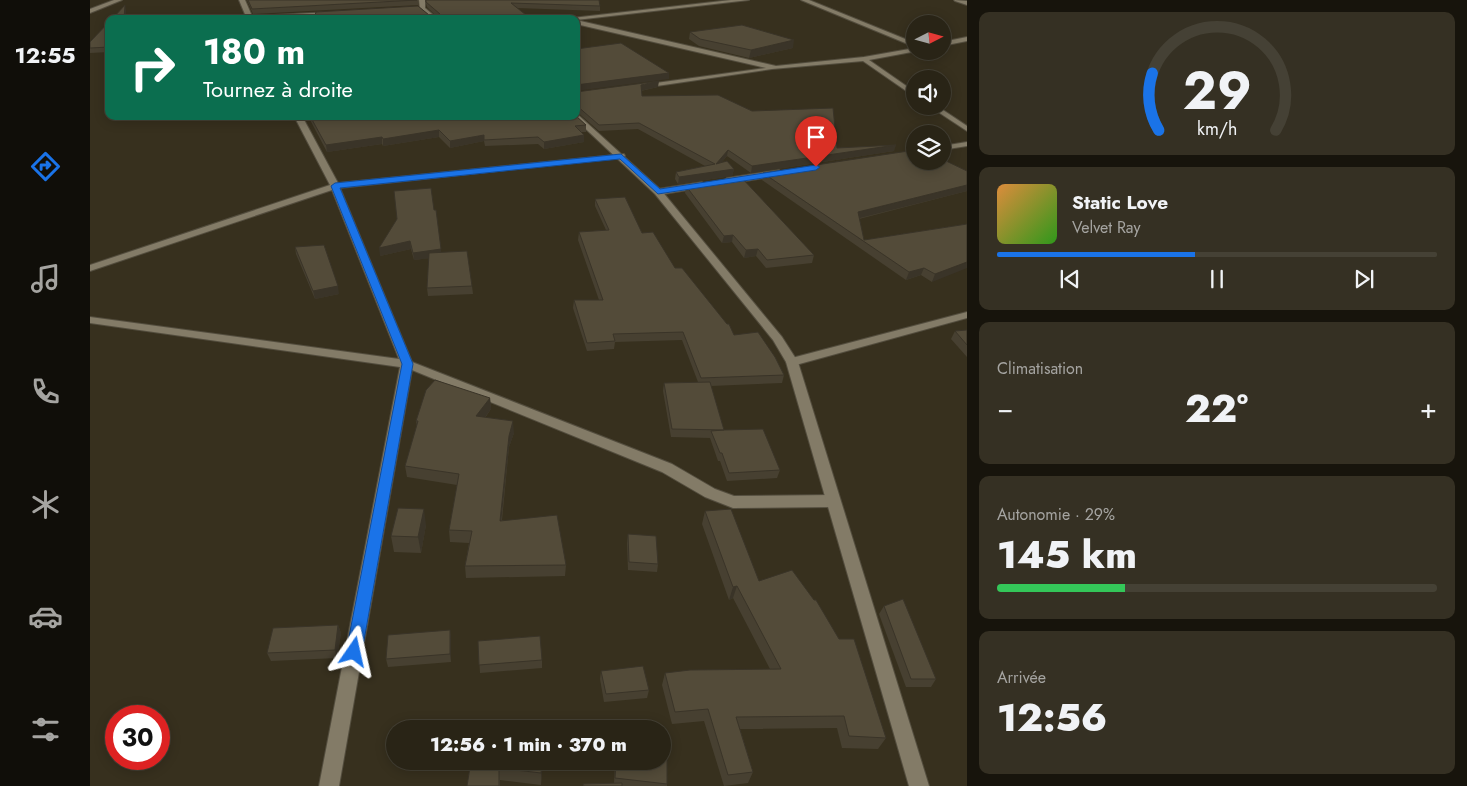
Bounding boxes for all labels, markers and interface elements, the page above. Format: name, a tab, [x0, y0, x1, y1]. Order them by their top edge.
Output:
north arrow	[906, 15, 951, 60]
map controls	[906, 15, 951, 170]
text: 180 m	[203, 27, 305, 77]
icon: right	[120, 35, 185, 100]
text: 12:55	[14, 39, 76, 71]
text: 29	[1183, 53, 1251, 129]
button: sound	[906, 70, 951, 115]
text: Tournez à droite	[203, 73, 353, 105]
pin	[795, 116, 837, 167]
text: km/h	[1197, 116, 1237, 142]
icon: arrive	[802, 123, 830, 151]
button: layers	[906, 125, 951, 170]
icon: directions	[28, 149, 63, 184]
text: Static Love	[1072, 189, 1168, 216]
text: Velvet Ray	[1072, 216, 1141, 239]
icon: music	[28, 261, 63, 296]
icon: previous	[1056, 265, 1084, 293]
icon: pause	[1203, 265, 1231, 293]
icon: next	[1350, 265, 1378, 293]
text: Climatisation	[997, 357, 1083, 380]
icon: phone	[28, 374, 63, 409]
text: 22°	[1185, 381, 1248, 436]
text: −	[997, 388, 1014, 429]
text: +	[1420, 388, 1437, 429]
icon: climate	[28, 487, 63, 522]
text: Autonomie · 29%	[997, 503, 1115, 526]
text: 145 km	[997, 527, 1137, 582]
icon: car	[28, 599, 63, 634]
position arrow	[327, 625, 379, 677]
text: Arrivée	[997, 666, 1046, 689]
text: 12:56	[997, 690, 1107, 745]
speed limit sign: 30	[105, 705, 170, 770]
icon: filters	[28, 712, 63, 747]
text: 12:56 · 1 min · 370 m	[430, 731, 627, 758]

